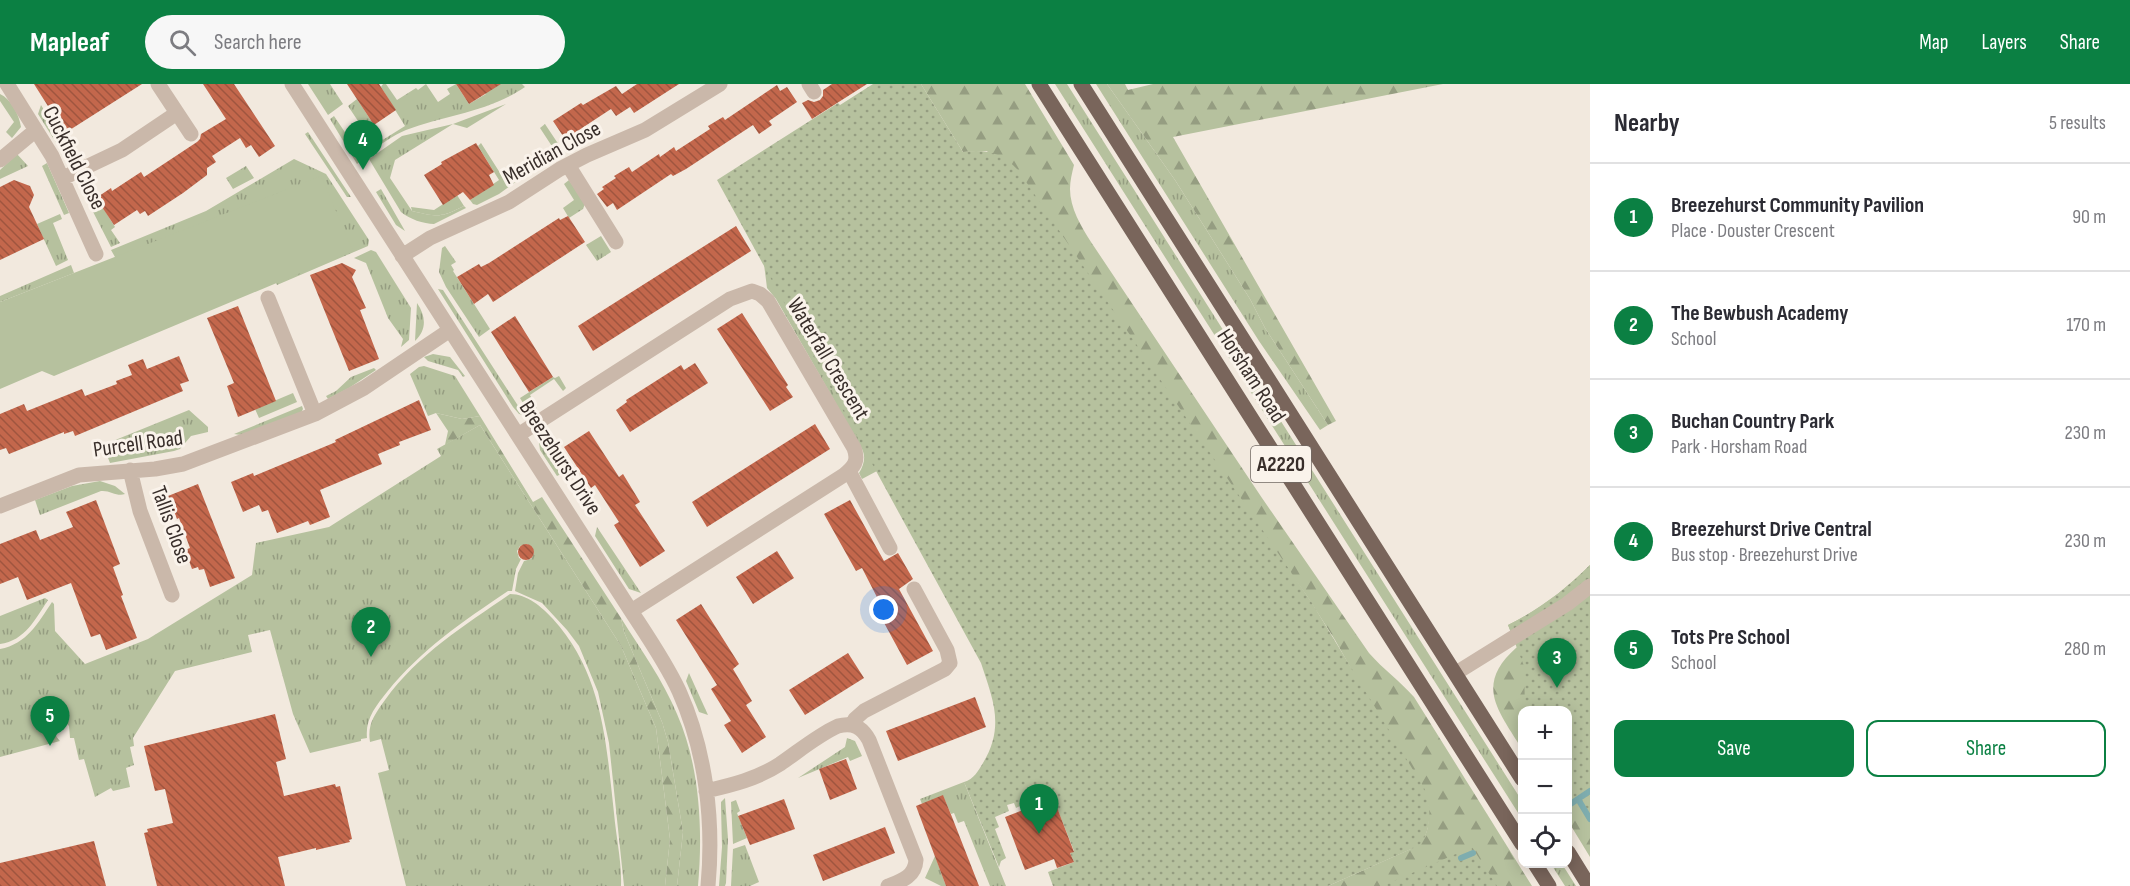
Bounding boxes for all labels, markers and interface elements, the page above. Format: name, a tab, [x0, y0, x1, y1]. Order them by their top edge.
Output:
search box	[145, 15, 565, 69]
text: Mapleaf	[30, 26, 109, 59]
icon: search	[166, 26, 199, 59]
text: Search here	[214, 29, 302, 56]
text: Map	[1919, 30, 1948, 55]
text: Layers	[1981, 30, 2027, 55]
text: Share	[2060, 30, 2100, 55]
street label: Cuckfield Close	[36, 102, 112, 214]
text: Nearby	[1614, 108, 1680, 139]
text: 5 results	[2049, 111, 2106, 135]
street label: Meridian Close	[498, 115, 606, 191]
pin: 4	[344, 120, 382, 170]
text: Breezehurst Community Pavilion	[1671, 192, 1924, 219]
text: 1	[1630, 205, 1637, 229]
text: 90 m	[2072, 205, 2106, 229]
text: Place · Douster Crescent	[1671, 219, 1835, 243]
street label: Waterfall Crescent	[781, 293, 875, 425]
text: The Bewbush Academy	[1671, 300, 1848, 327]
text: 2	[1629, 313, 1638, 337]
text: 170 m	[2066, 313, 2106, 337]
street label: Horsham Road	[1211, 324, 1291, 428]
text: School	[1671, 327, 1716, 351]
street label: Breezehurst Drive	[513, 396, 607, 520]
text: Buchan Country Park	[1671, 408, 1834, 435]
text: 3	[1629, 421, 1638, 445]
text: 230 m	[2064, 421, 2106, 445]
street label: Purcell Road	[91, 424, 185, 464]
text: Park · Horsham Road	[1671, 435, 1807, 459]
road number: A2220	[1251, 446, 1311, 482]
street label: Tallis Close	[145, 482, 197, 568]
text: Breezehurst Drive Central	[1671, 516, 1872, 543]
text: 4	[1629, 529, 1638, 553]
text: 230 m	[2064, 529, 2106, 553]
text: Bus stop · Breezehurst Drive	[1671, 543, 1858, 567]
your location	[869, 595, 898, 624]
pin: 2	[352, 608, 391, 657]
text: Tots Pre School	[1671, 624, 1790, 651]
text: 5	[1629, 637, 1638, 661]
text: 280 m	[2064, 637, 2106, 661]
pin: 3	[1538, 638, 1576, 688]
text: School	[1671, 651, 1716, 675]
pin: 5	[31, 696, 70, 746]
map controls	[1518, 706, 1572, 868]
button: +	[1518, 706, 1572, 760]
button: Save	[1614, 720, 1854, 777]
button: Share	[1866, 720, 2106, 777]
button: −	[1518, 760, 1572, 814]
pin: 1	[1020, 784, 1058, 834]
button: locate	[1518, 814, 1572, 868]

